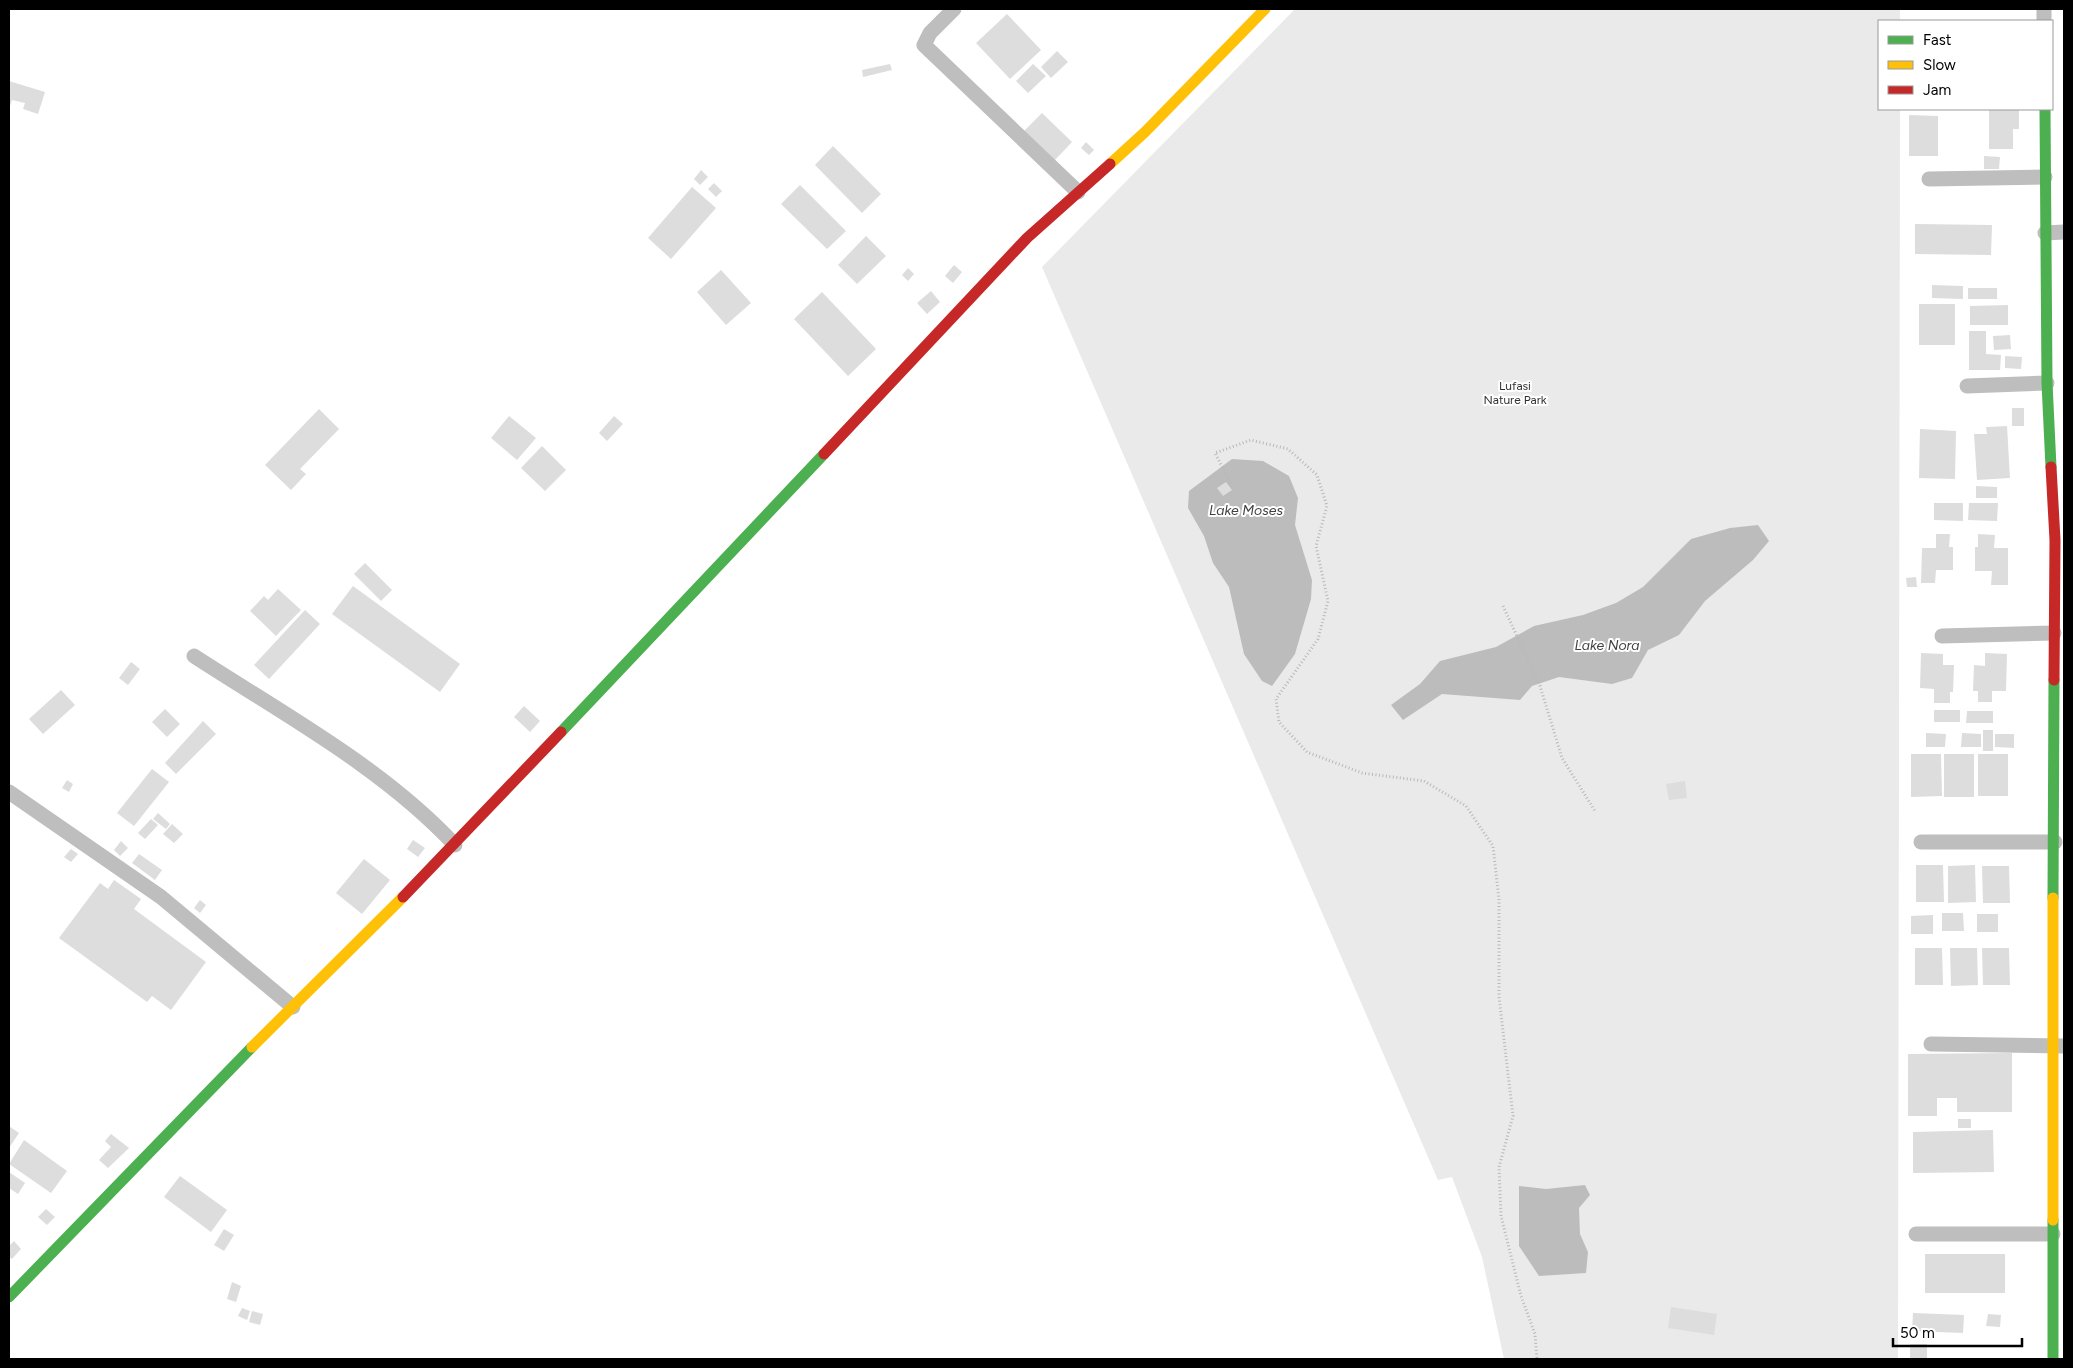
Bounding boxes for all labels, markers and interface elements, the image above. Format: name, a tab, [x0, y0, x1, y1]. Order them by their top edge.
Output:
legend	[1878, 20, 2053, 110]
text: Fast	[1923, 31, 1952, 49]
text: Slow	[1923, 56, 1956, 74]
text: Jam	[1923, 81, 1951, 99]
park label: Lufasi Nature Park	[1483, 379, 1547, 407]
water label: Lake Moses	[1209, 502, 1283, 519]
water label: Lake Nora	[1574, 637, 1640, 654]
scale bar	[1893, 1316, 2022, 1348]
text: 50 m	[1900, 1324, 1935, 1342]

